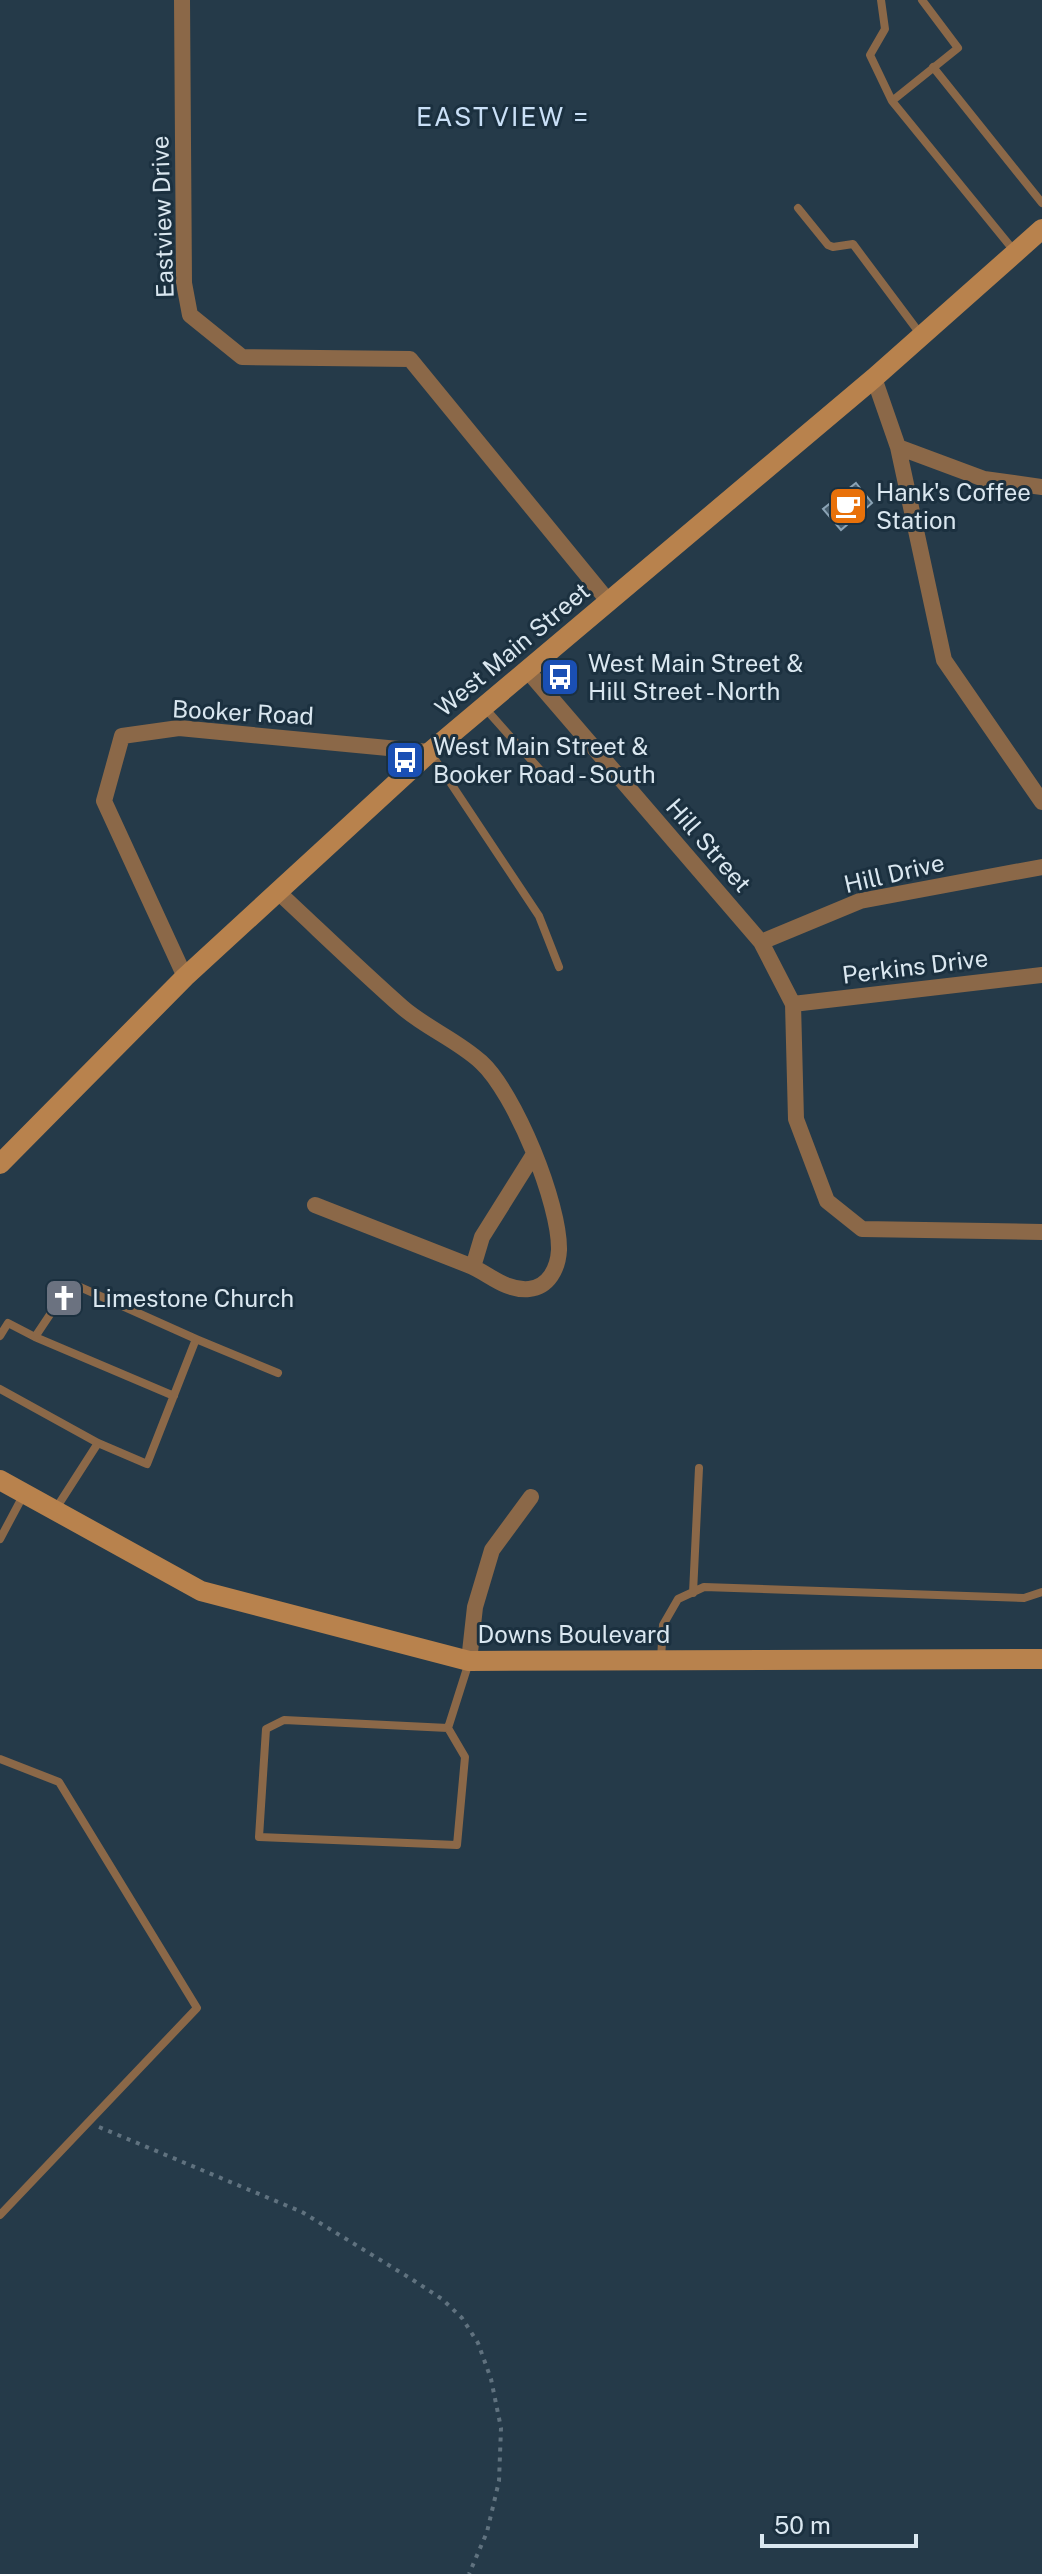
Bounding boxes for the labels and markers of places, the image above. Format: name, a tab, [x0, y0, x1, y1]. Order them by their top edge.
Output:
place label: Hank's Coffee Station	[876, 478, 1031, 534]
cafe icon: Hank's Coffee Station	[827, 485, 869, 527]
place label: West Main Street & Hill Street - North	[588, 649, 804, 705]
bus stop icon: West Main Street & Hill Street - North	[539, 656, 581, 698]
place label: West Main Street & Booker Road - South	[433, 732, 656, 788]
bus stop icon: West Main Street & Booker Road - South	[384, 739, 426, 781]
church icon: Limestone Church	[43, 1277, 85, 1319]
place label: Limestone Church	[92, 1284, 294, 1312]

